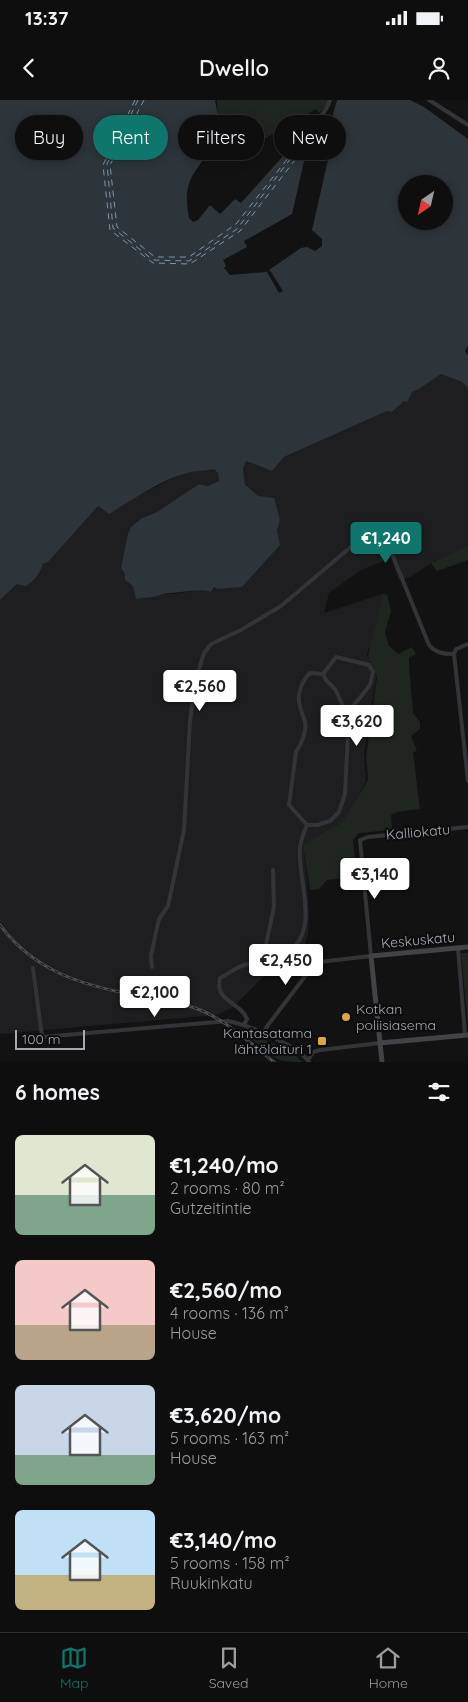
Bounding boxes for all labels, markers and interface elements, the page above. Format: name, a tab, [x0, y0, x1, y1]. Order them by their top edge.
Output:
text: 13:37	[25, 6, 68, 30]
icon: back	[15, 54, 43, 82]
text: Dwello	[199, 54, 269, 82]
icon: person	[425, 54, 453, 82]
chip: Buy	[15, 115, 83, 160]
chip: Rent	[93, 115, 168, 160]
chip: Filters	[178, 115, 264, 160]
chip: New	[274, 115, 346, 160]
north arrow	[398, 175, 452, 230]
map controls	[398, 175, 453, 230]
pin: €1,240	[345, 522, 427, 564]
text: €1,240	[362, 528, 411, 548]
pin: €2,560	[159, 670, 241, 712]
text: €2,560	[174, 676, 226, 696]
pin: €3,620	[316, 704, 398, 747]
text: €3,620	[332, 711, 382, 731]
street label: Kalliokatu	[385, 820, 451, 844]
pin: €3,140	[334, 858, 416, 900]
text: €3,140	[351, 864, 399, 884]
street label: Keskuskatu	[380, 928, 456, 952]
pin: €2,450	[245, 944, 327, 986]
text: €2,450	[260, 950, 312, 970]
pin: €2,100	[114, 976, 196, 1018]
text: €2,100	[131, 982, 179, 1002]
place label: Kotkan poliisiasema	[356, 1000, 436, 1034]
marker: Kotkan poliisiasema	[340, 1011, 352, 1023]
place label: Kantasatama lähtölaituri 1	[223, 1024, 312, 1058]
scale bar	[15, 1027, 85, 1050]
text: 100 m	[22, 1030, 60, 1048]
marker: Kantasatama lähtölaituri 1	[316, 1035, 328, 1047]
icon: filters	[425, 1078, 453, 1106]
text: 6 homes	[15, 1079, 100, 1105]
text: €1,240/mo	[170, 1152, 279, 1178]
icon: home	[55, 1155, 115, 1215]
text: 2 rooms · 80 m²	[170, 1178, 285, 1198]
text: Gutzeitintie	[170, 1198, 252, 1218]
text: €2,560/mo	[170, 1277, 282, 1303]
icon: home	[55, 1280, 115, 1340]
text: 4 rooms · 136 m²	[170, 1303, 289, 1323]
text: House	[170, 1323, 217, 1343]
text: €3,620/mo	[170, 1402, 281, 1428]
icon: home	[55, 1405, 115, 1465]
text: 5 rooms · 163 m²	[170, 1428, 289, 1448]
text: House	[170, 1448, 217, 1468]
text: €3,140/mo	[170, 1527, 277, 1553]
icon: home	[55, 1530, 115, 1590]
text: 5 rooms · 158 m²	[170, 1553, 290, 1573]
text: Ruukinkatu	[170, 1573, 253, 1593]
tab: Map	[60, 1644, 89, 1692]
tab: Saved	[209, 1644, 249, 1692]
tab: Home	[369, 1644, 408, 1692]

